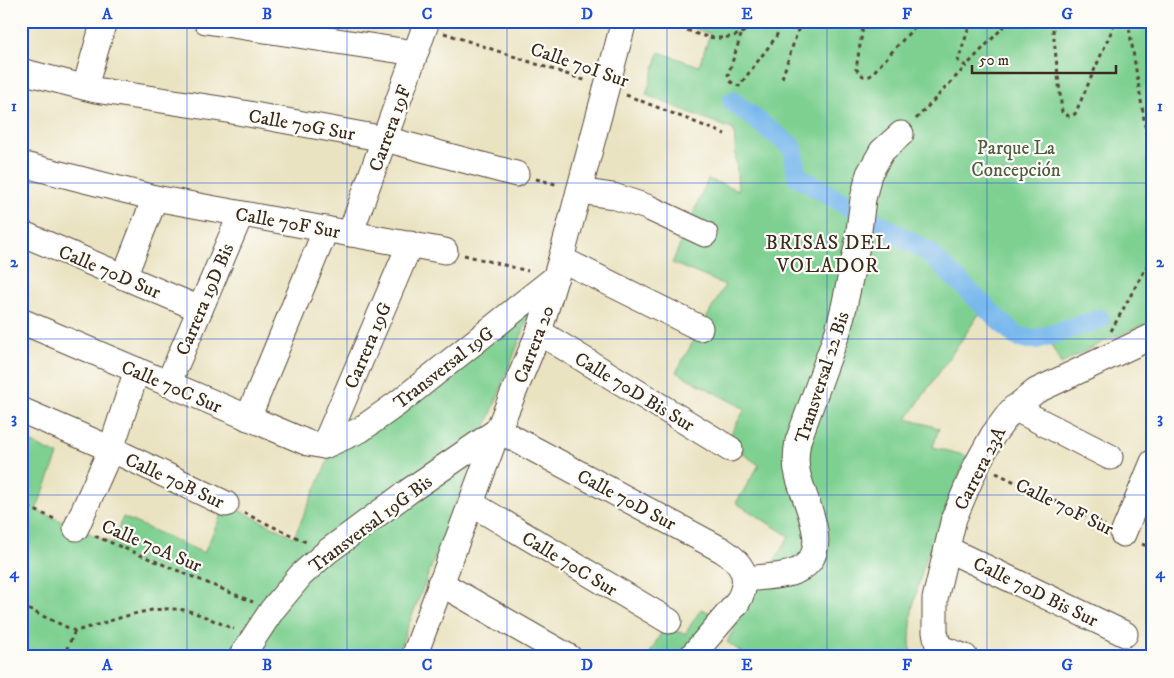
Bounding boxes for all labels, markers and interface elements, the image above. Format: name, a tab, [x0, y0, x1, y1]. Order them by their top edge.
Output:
text: A	[101, 4, 113, 24]
text: B	[262, 4, 272, 24]
text: C	[422, 4, 432, 24]
text: D	[581, 4, 593, 24]
text: E	[741, 4, 753, 24]
text: F	[902, 4, 912, 24]
text: G	[1061, 4, 1073, 24]
street label: Calle 70I Sur	[527, 38, 632, 93]
scale bar	[972, 42, 1115, 74]
text: 50 m	[979, 51, 1009, 70]
street label: Carrera 19F	[364, 82, 417, 175]
text: 1	[11, 96, 17, 116]
text: 1	[1157, 96, 1163, 116]
street label: Calle 70G Sur	[247, 105, 357, 146]
park label: Parque La Concepción	[971, 137, 1061, 182]
street label: Calle 70F Sur	[233, 203, 342, 244]
district label: BRISAS DEL VOLADOR	[765, 231, 891, 279]
street label: Carrera 19D Bis	[171, 240, 239, 359]
street label: Calle 70D Sur	[55, 241, 164, 304]
text: 2	[10, 252, 19, 272]
text: 2	[1156, 252, 1165, 272]
street label: Carrera 19G	[340, 299, 397, 392]
street label: Carrera 20	[509, 302, 560, 387]
street label: Transversal 22 Bis	[790, 309, 855, 446]
street label: Transversal 19G	[389, 322, 499, 414]
street label: Calle 70D Bis Sur	[570, 347, 698, 437]
street label: Calle 70C Sur	[118, 356, 225, 419]
text: 3	[11, 408, 17, 428]
text: 3	[1157, 408, 1163, 428]
street label: Carrera 23A	[950, 422, 1012, 514]
street label: Calle 70B Sur	[121, 448, 228, 514]
street label: Calle 70D Sur	[573, 465, 680, 536]
street label: Transversal 19G Bis	[305, 470, 437, 578]
street label: Calle 70F Sur	[1012, 474, 1117, 541]
street label: Calle 70A Sur	[98, 515, 205, 578]
street label: Calle 70C Sur	[517, 527, 621, 602]
street label: Calle 70D Bis Sur	[969, 552, 1101, 632]
text: 4	[8, 563, 19, 583]
text: 4	[1154, 563, 1165, 583]
text: A	[101, 655, 113, 675]
text: B	[262, 655, 272, 675]
text: C	[422, 655, 432, 675]
text: D	[581, 655, 593, 675]
text: E	[741, 655, 753, 675]
text: F	[902, 655, 912, 675]
text: G	[1061, 655, 1073, 675]

